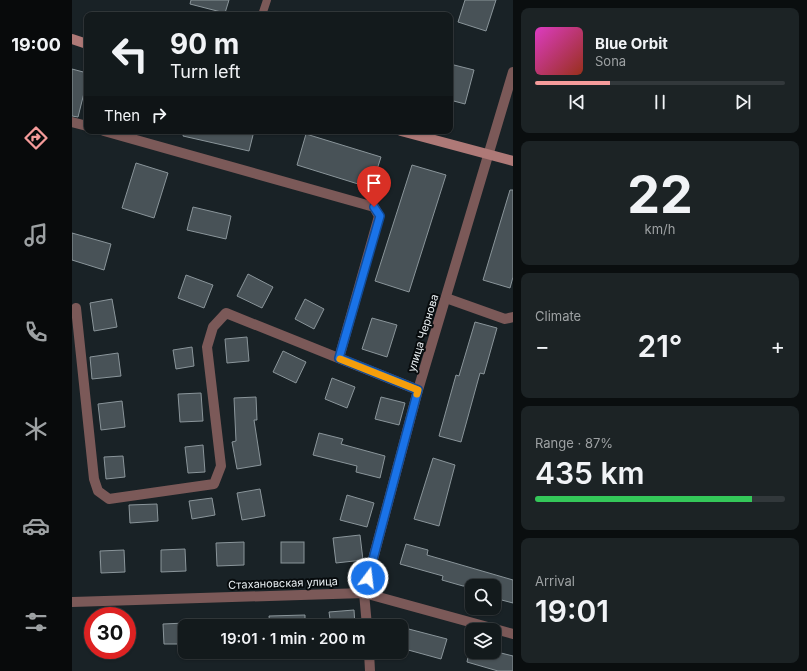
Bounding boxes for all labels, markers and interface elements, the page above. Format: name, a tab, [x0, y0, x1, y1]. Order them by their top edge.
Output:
text: 90 m	[170, 27, 239, 61]
icon: left	[104, 28, 156, 80]
text: 19:00	[11, 34, 61, 55]
text: Blue Orbit	[595, 34, 668, 53]
text: Sona	[595, 53, 626, 69]
text: Turn left	[170, 61, 240, 82]
icon: previous	[566, 91, 588, 113]
icon: pause	[649, 91, 671, 113]
icon: next	[732, 91, 754, 113]
icon: right	[148, 104, 170, 126]
text: Then	[104, 106, 140, 125]
icon: directions	[22, 124, 50, 152]
text: 22	[627, 163, 693, 226]
pin	[357, 166, 391, 207]
icon: arrive	[363, 172, 385, 194]
icon: music	[22, 221, 50, 249]
text: km/h	[645, 221, 675, 237]
street label: улица Чернова	[405, 292, 441, 374]
text: Climate	[535, 308, 581, 324]
icon: phone	[22, 318, 50, 346]
text: 21°	[637, 328, 683, 364]
text: −	[535, 333, 550, 359]
text: +	[770, 333, 785, 359]
icon: climate	[22, 415, 50, 443]
text: Range · 87%	[535, 435, 613, 451]
text: 435 km	[535, 455, 645, 491]
icon: car	[22, 512, 50, 540]
position arrow	[347, 557, 389, 599]
text: Arrival	[535, 573, 575, 589]
street label: Стахановская улица	[228, 574, 338, 592]
map controls	[465, 579, 501, 659]
button: search	[465, 579, 501, 615]
text: 19:01	[535, 593, 609, 629]
speed limit sign: 30	[84, 607, 136, 659]
icon: filters	[22, 608, 50, 636]
button: layers	[465, 623, 501, 659]
text: 19:01 · 1 min · 200 m	[221, 629, 365, 648]

